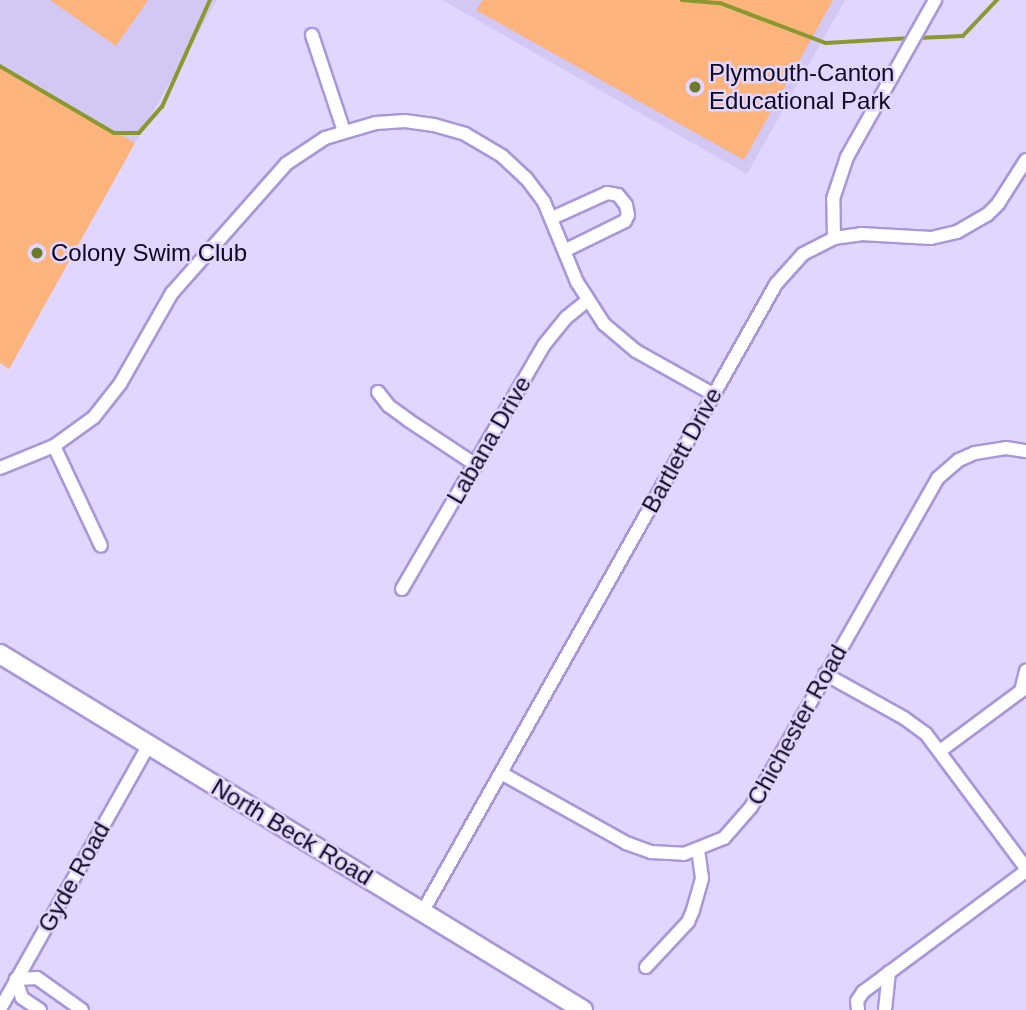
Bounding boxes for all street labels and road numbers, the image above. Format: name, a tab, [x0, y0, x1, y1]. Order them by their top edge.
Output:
street label: Labana Drive	[441, 371, 537, 509]
street label: Bartlett Drive	[636, 382, 728, 518]
street label: Chichester Road	[741, 640, 853, 810]
street label: North Beck Road	[206, 773, 378, 891]
street label: Gyde Road	[32, 817, 116, 937]

